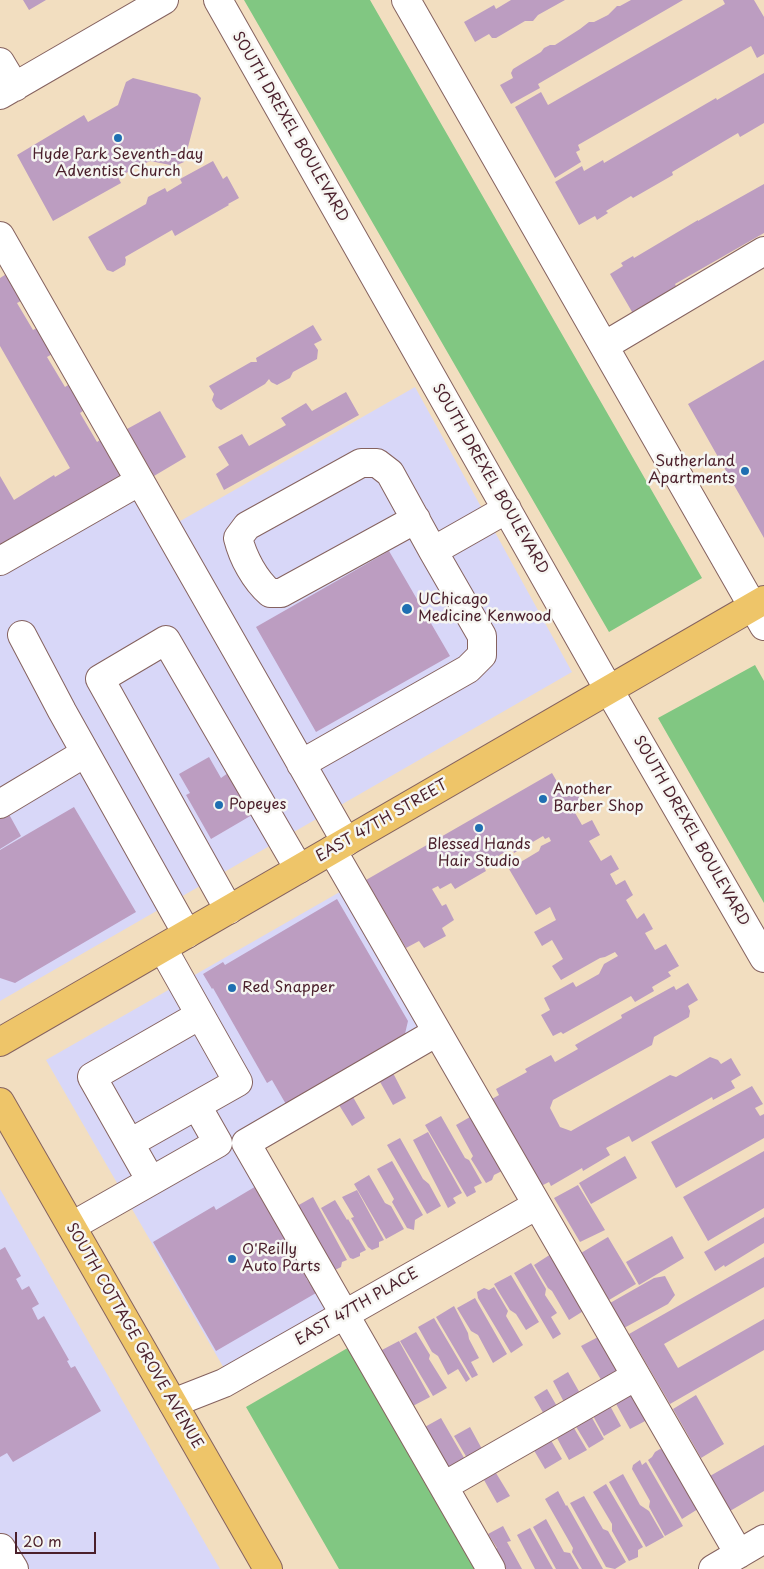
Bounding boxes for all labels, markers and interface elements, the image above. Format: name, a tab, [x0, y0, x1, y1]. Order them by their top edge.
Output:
street label: SOUTH DREXEL BOULEVARD	[228, 29, 352, 225]
marker: Hyde Park Seventh-day Adventist Church	[112, 132, 124, 144]
place label: Hyde Park Seventh-day Adventist Church	[33, 146, 203, 181]
street label: SOUTH DREXEL BOULEVARD	[428, 381, 552, 577]
place label: Sutherland Apartments	[648, 453, 735, 488]
marker: Sutherland Apartments	[739, 465, 751, 477]
place label: UChicago Medicine Kenwood	[418, 591, 551, 626]
marker: UChicago Medicine Kenwood	[400, 602, 414, 616]
street label: SOUTH DREXEL BOULEVARD	[629, 733, 753, 929]
street label: EAST 47TH STREET	[313, 776, 451, 866]
place label: Another Barber Shop	[553, 781, 644, 816]
marker: Another Barber Shop	[537, 793, 549, 805]
place label: Popeyes	[229, 796, 286, 814]
marker: Popeyes	[213, 799, 225, 811]
marker: Blessed Hands Hair Studio	[473, 822, 485, 834]
place label: Blessed Hands Hair Studio	[428, 836, 530, 871]
place label: Red Snapper	[242, 979, 335, 997]
marker: Red Snapper	[226, 982, 238, 994]
street label: SOUTH COTTAGE GROVE AVENUE	[62, 1220, 206, 1452]
place label: O'Reilly Auto Parts	[242, 1241, 320, 1276]
marker: O'Reilly Auto Parts	[226, 1253, 238, 1265]
street label: EAST 47TH PLACE	[292, 1264, 422, 1350]
scale bar	[18, 1522, 99, 1554]
text: 20 m	[23, 1529, 62, 1552]

